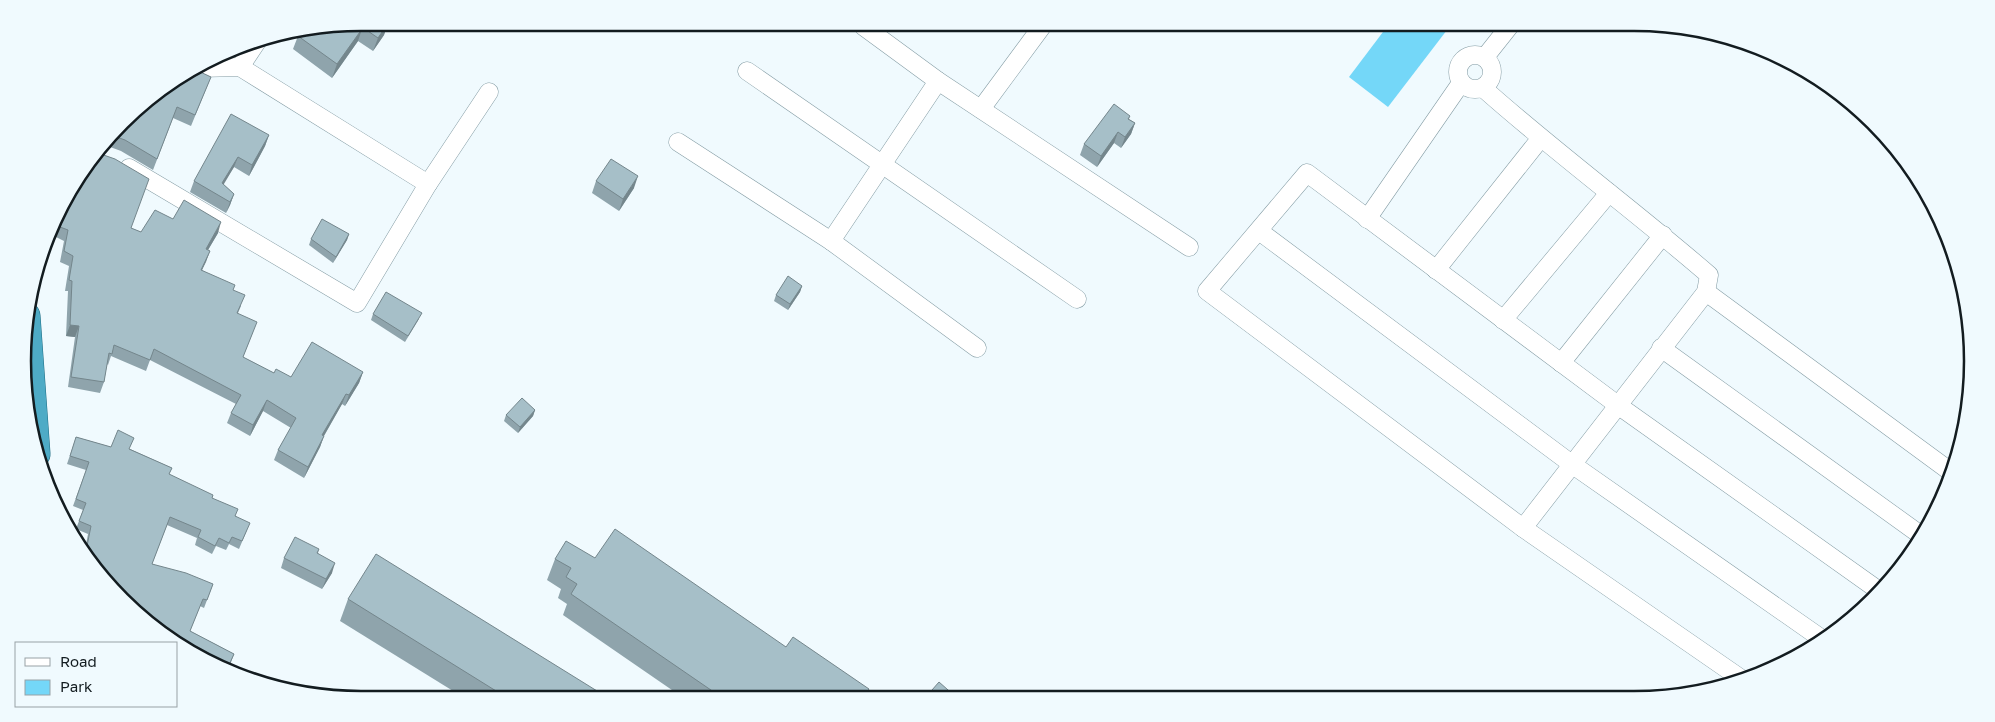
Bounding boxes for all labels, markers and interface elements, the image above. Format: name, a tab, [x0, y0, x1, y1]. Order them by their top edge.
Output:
legend	[15, 642, 178, 707]
text: Road	[60, 652, 97, 670]
text: Park	[60, 677, 93, 695]

